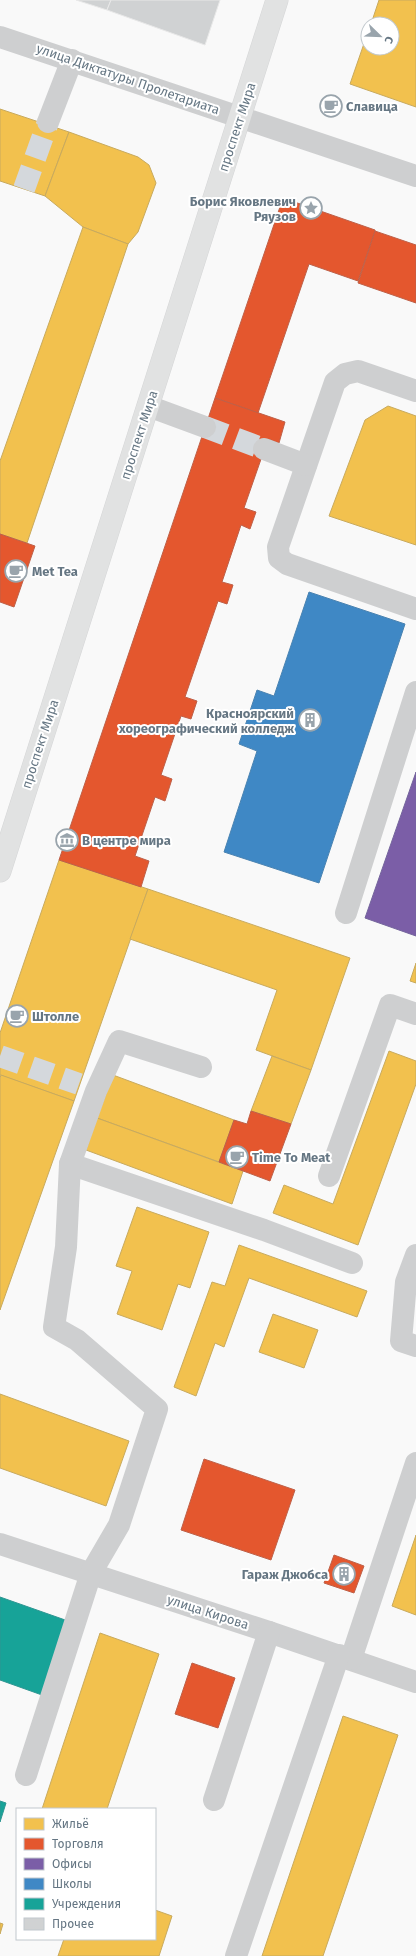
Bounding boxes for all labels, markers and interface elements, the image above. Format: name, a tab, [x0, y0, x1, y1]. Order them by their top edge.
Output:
north arrow	[360, 16, 400, 56]
text: С	[381, 34, 396, 46]
street label: улица Диктатуры Пролетариата	[34, 41, 222, 117]
street label: проспект Мира	[216, 81, 258, 173]
cafe icon: Славица	[318, 93, 344, 119]
place label: Славица	[346, 99, 398, 114]
place label: Борис Яковлевич Ряузов	[190, 194, 296, 224]
place icon: Борис Яковлевич Ряузов	[298, 195, 324, 221]
street label: проспект Мира	[118, 389, 160, 481]
cafe icon: Met Tea	[3, 558, 29, 584]
place label: Met Tea	[32, 564, 78, 579]
street label: проспект Мира	[19, 698, 61, 790]
place label: Красноярский хореографический колледж	[118, 706, 294, 736]
building icon: Красноярский хореографический колледж	[297, 707, 323, 733]
museum icon: В центре мира	[54, 827, 80, 853]
place label: В центре мира	[82, 833, 171, 848]
cafe icon: Штолле	[4, 1003, 30, 1029]
place label: Штолле	[32, 1009, 79, 1024]
cafe icon: Time To Meat	[224, 1144, 250, 1170]
place label: Time To Meat	[252, 1150, 331, 1165]
building icon: Гараж Джобса	[331, 1561, 357, 1587]
place label: Гараж Джобса	[242, 1567, 328, 1582]
street label: улица Кирова	[165, 1592, 251, 1632]
legend	[16, 1808, 156, 1940]
text: Жильё	[52, 1817, 89, 1831]
text: Торговля	[52, 1837, 104, 1851]
text: Офисы	[52, 1857, 92, 1871]
text: Школы	[52, 1877, 92, 1891]
text: Учреждения	[52, 1897, 121, 1911]
text: Прочее	[52, 1917, 94, 1931]

